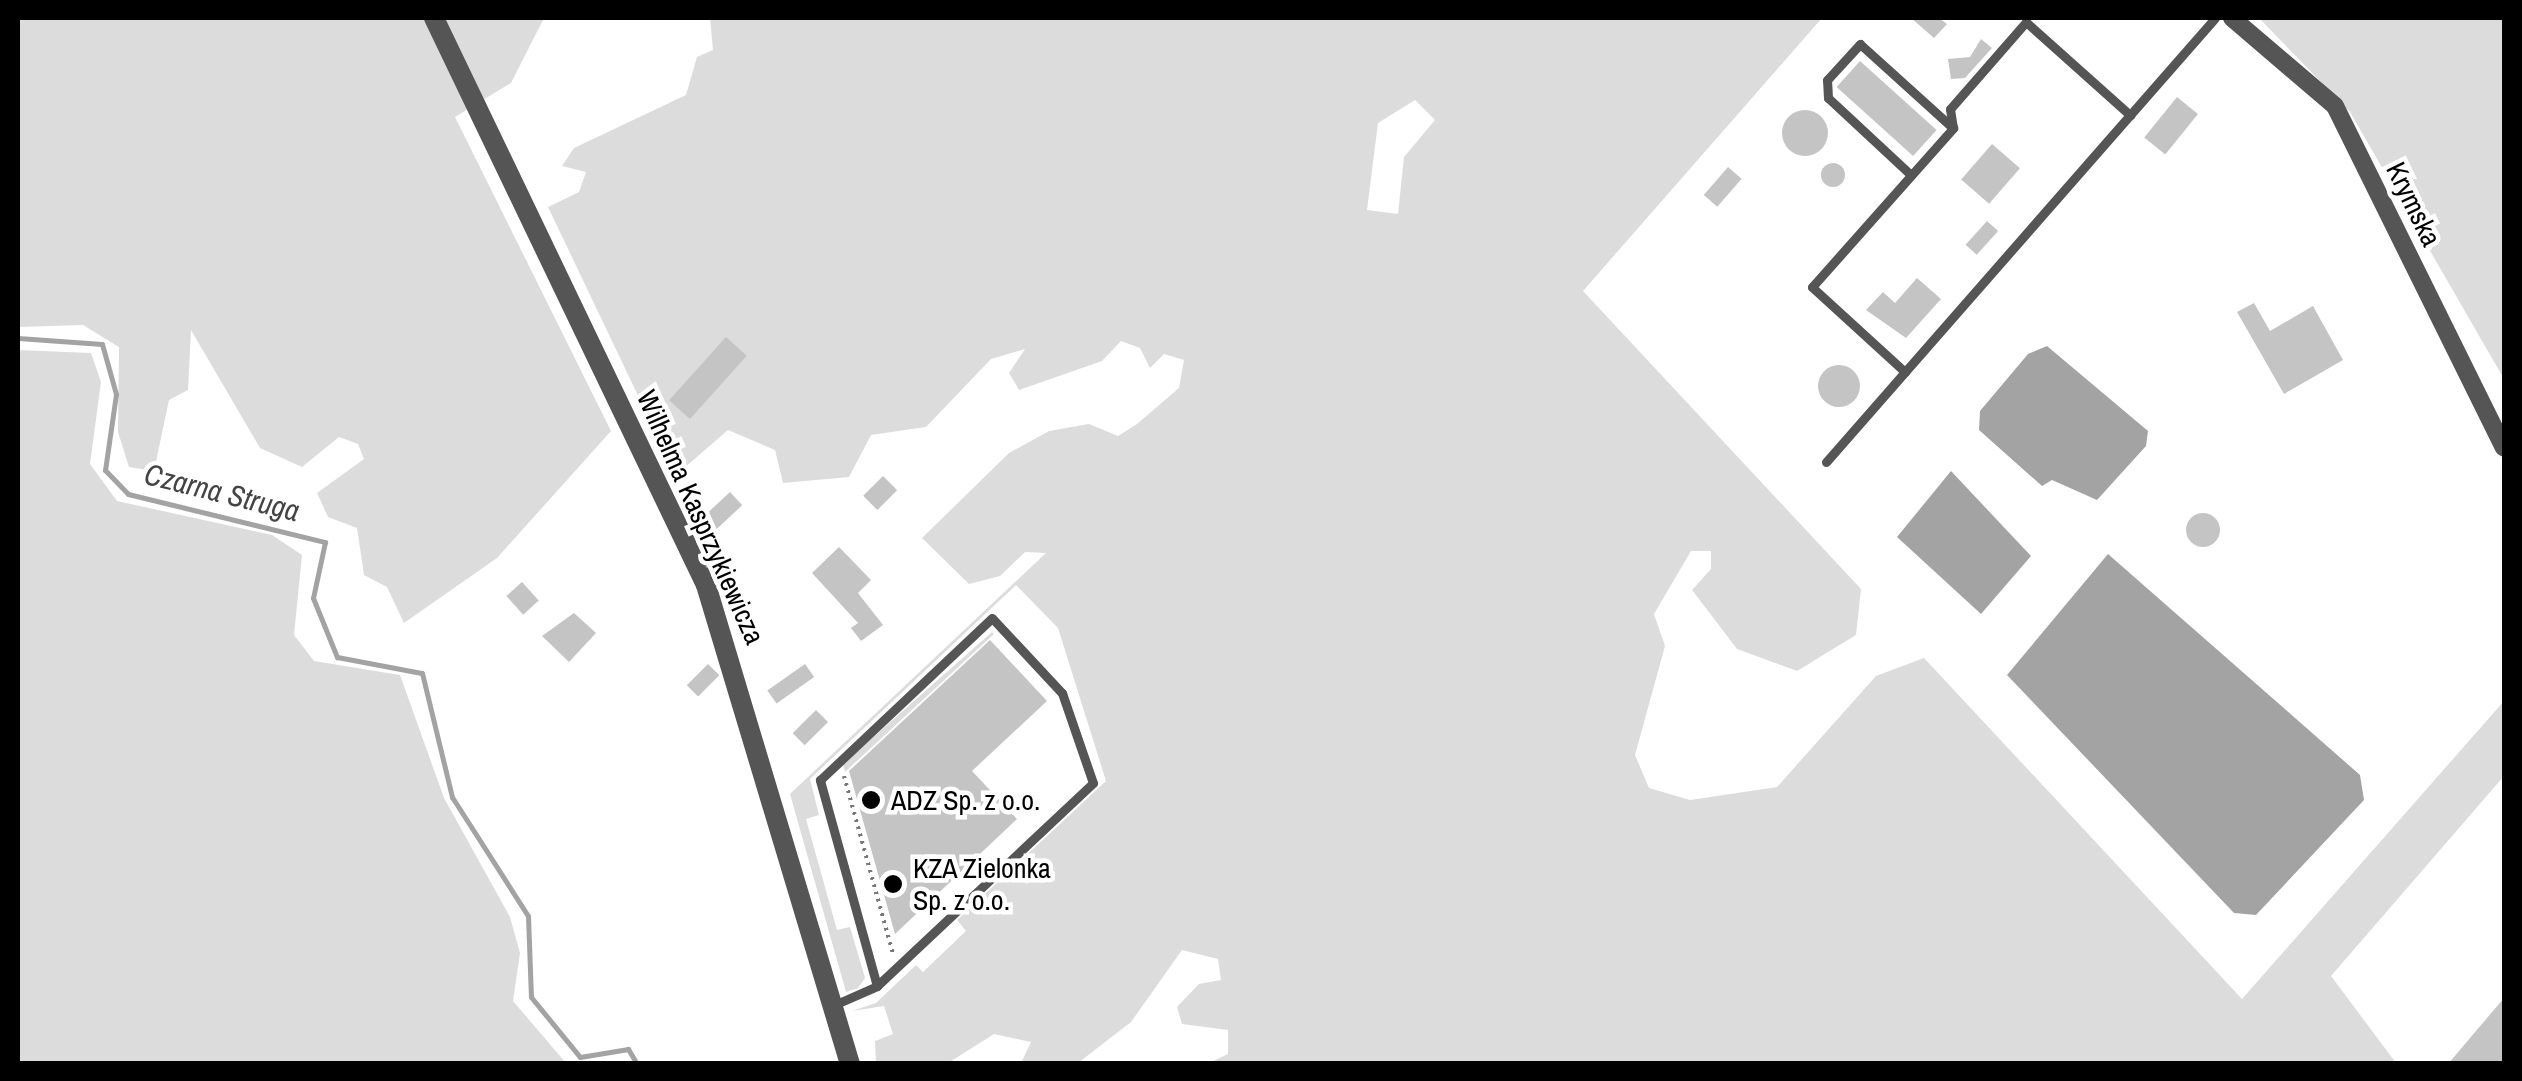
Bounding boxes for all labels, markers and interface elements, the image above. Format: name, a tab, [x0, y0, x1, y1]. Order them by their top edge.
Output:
street label: Krymska	[2379, 157, 2449, 251]
street label: Wilhelma Kasprzykiewicza	[630, 385, 772, 649]
water label: Czarna Struga	[141, 455, 303, 529]
place label: ADZ Sp. z o.o.	[891, 783, 1040, 817]
marker: ADZ Sp. z o.o.	[860, 789, 882, 811]
place label: KZA Zielonka Sp. z o.o.	[913, 851, 1052, 917]
marker: KZA Zielonka Sp. z o.o.	[882, 873, 904, 895]

